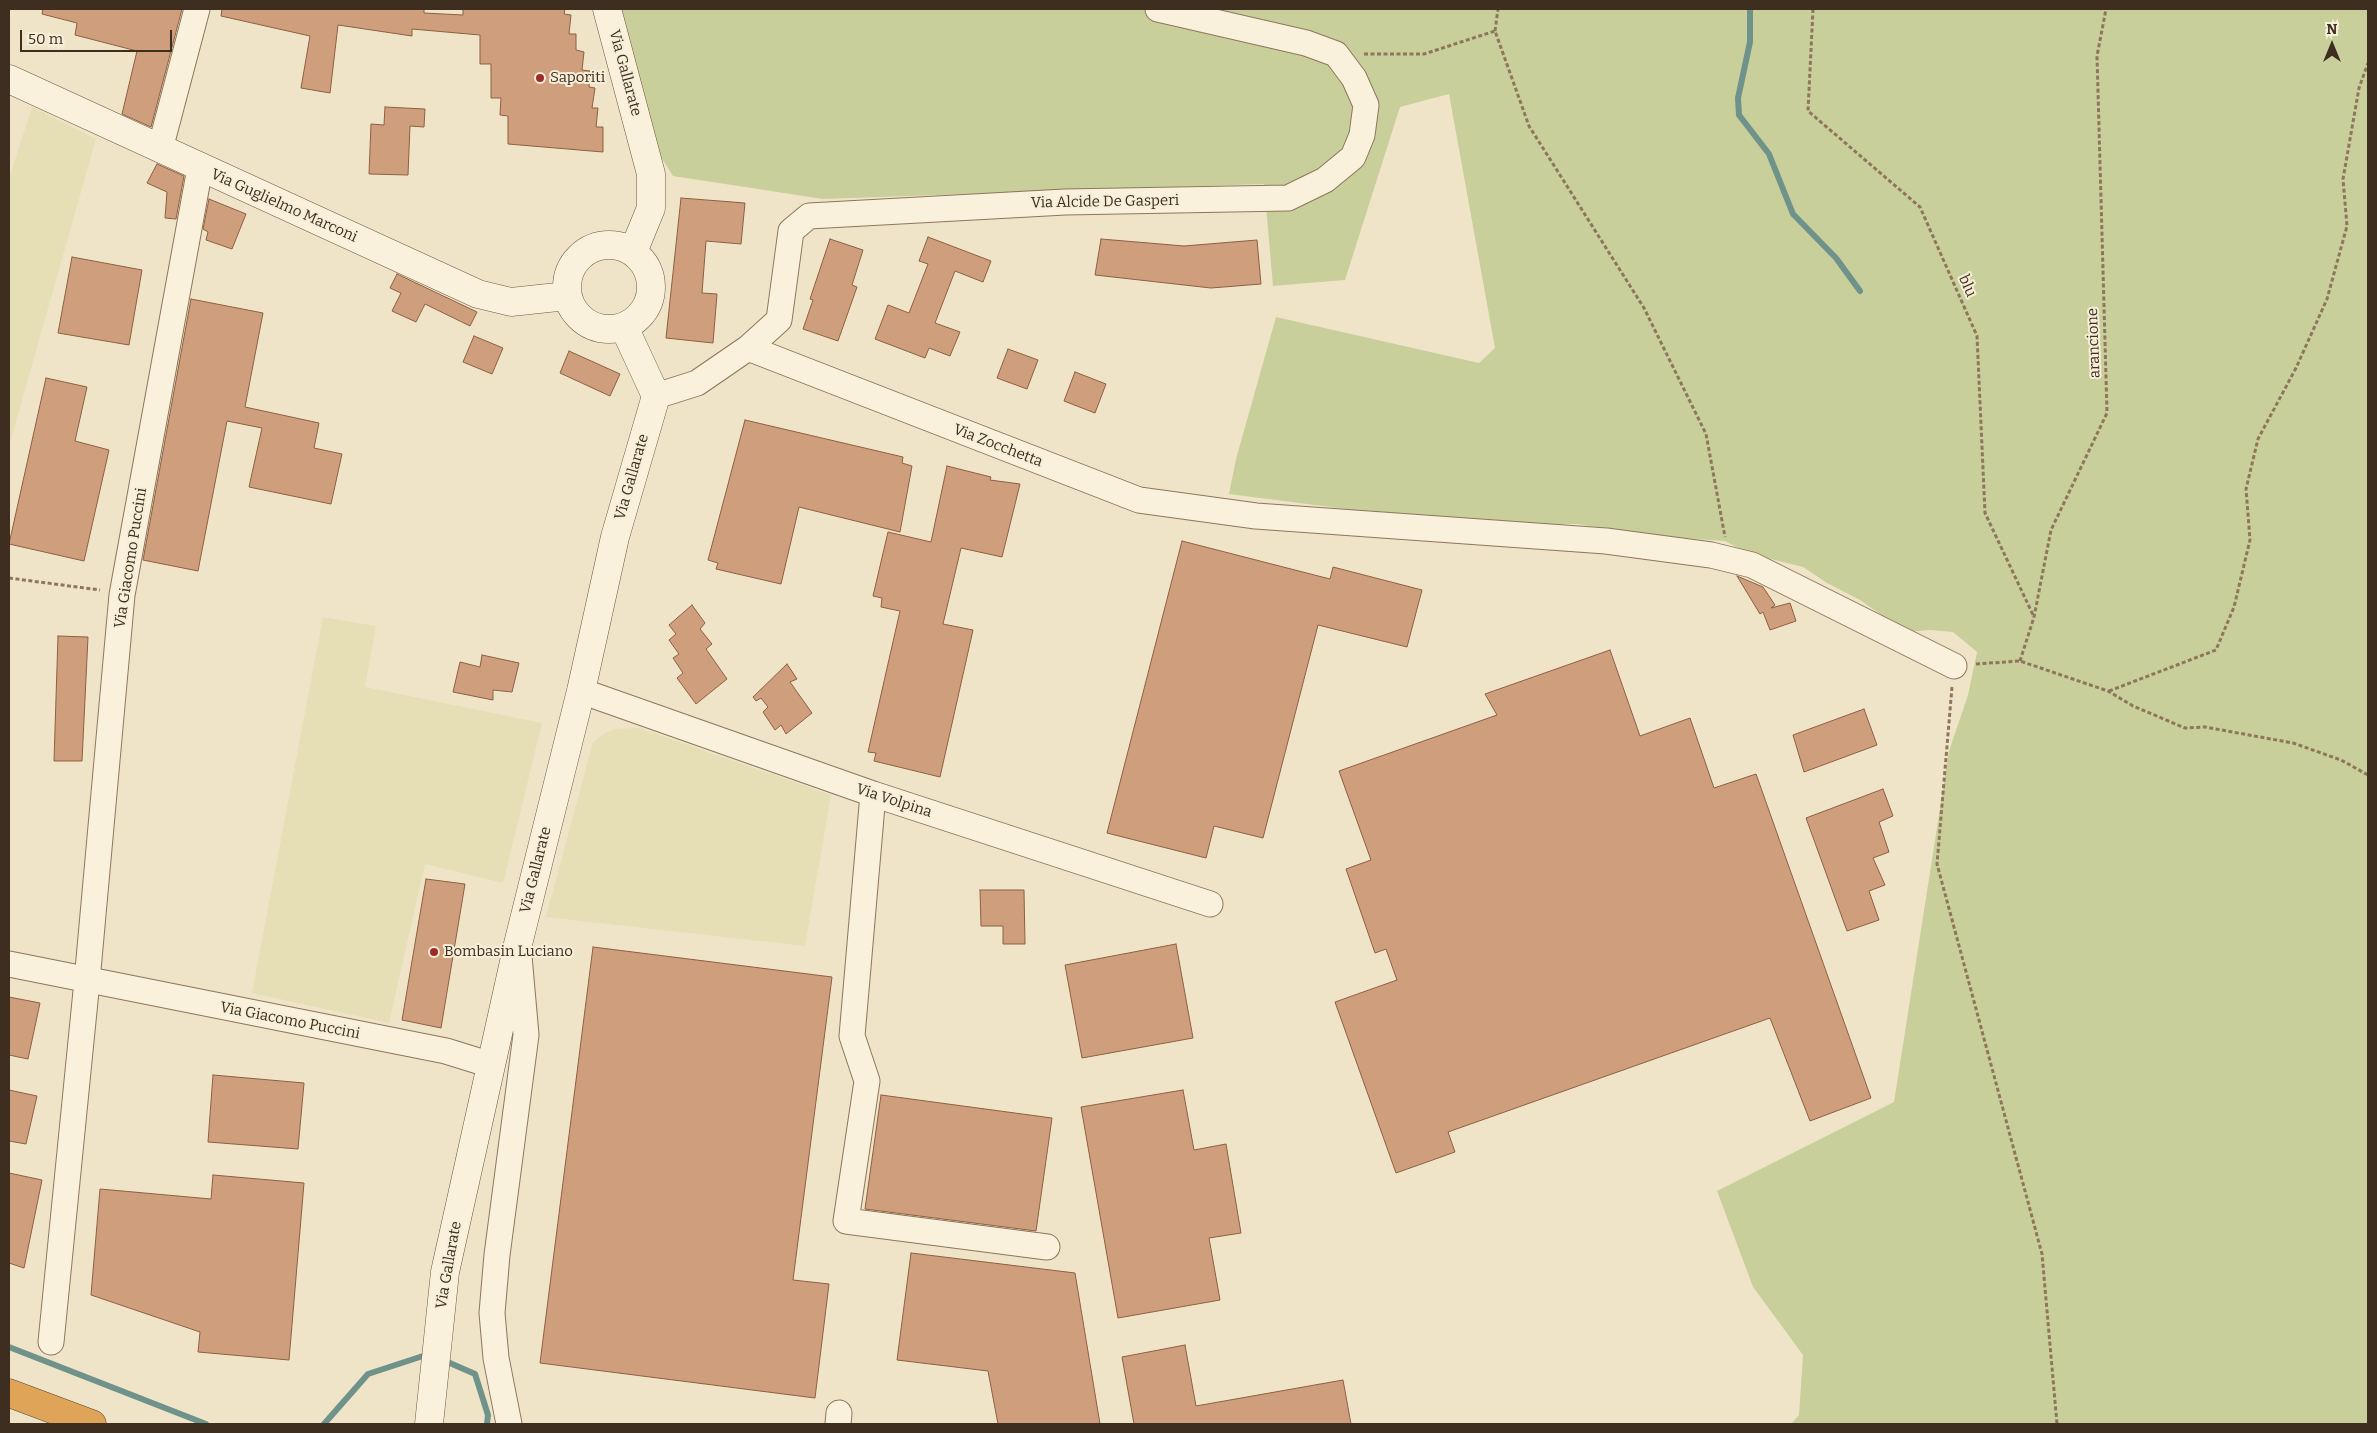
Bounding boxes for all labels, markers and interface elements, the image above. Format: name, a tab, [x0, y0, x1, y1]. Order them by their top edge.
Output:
scale bar	[22, 20, 175, 52]
north arrow	[2307, 20, 2357, 70]
text: N	[2327, 21, 2337, 38]
street label: Via Gallarate	[605, 28, 645, 118]
text: 50 m	[28, 30, 63, 48]
place label: Saporiti	[550, 69, 605, 87]
marker: Saporiti	[534, 72, 546, 84]
street label: Via Guglielmo Marconi	[208, 166, 360, 246]
street label: Via Alcide De Gasperi	[1031, 192, 1179, 212]
street label: blu	[1954, 272, 1980, 300]
street label: arancione	[2084, 308, 2104, 378]
street label: Via Zocchetta	[951, 421, 1045, 471]
street label: Via Gallarate	[611, 432, 653, 522]
street label: Via Giacomo Puccini	[111, 486, 151, 630]
street label: Via Volpina	[854, 780, 934, 822]
street label: Via Gallarate	[517, 825, 555, 915]
place label: Bombasin Luciano	[444, 943, 573, 961]
marker: Bombasin Luciano	[428, 946, 440, 958]
street label: Via Giacomo Puccini	[219, 999, 361, 1043]
street label: Via Gallarate	[432, 1220, 466, 1310]

